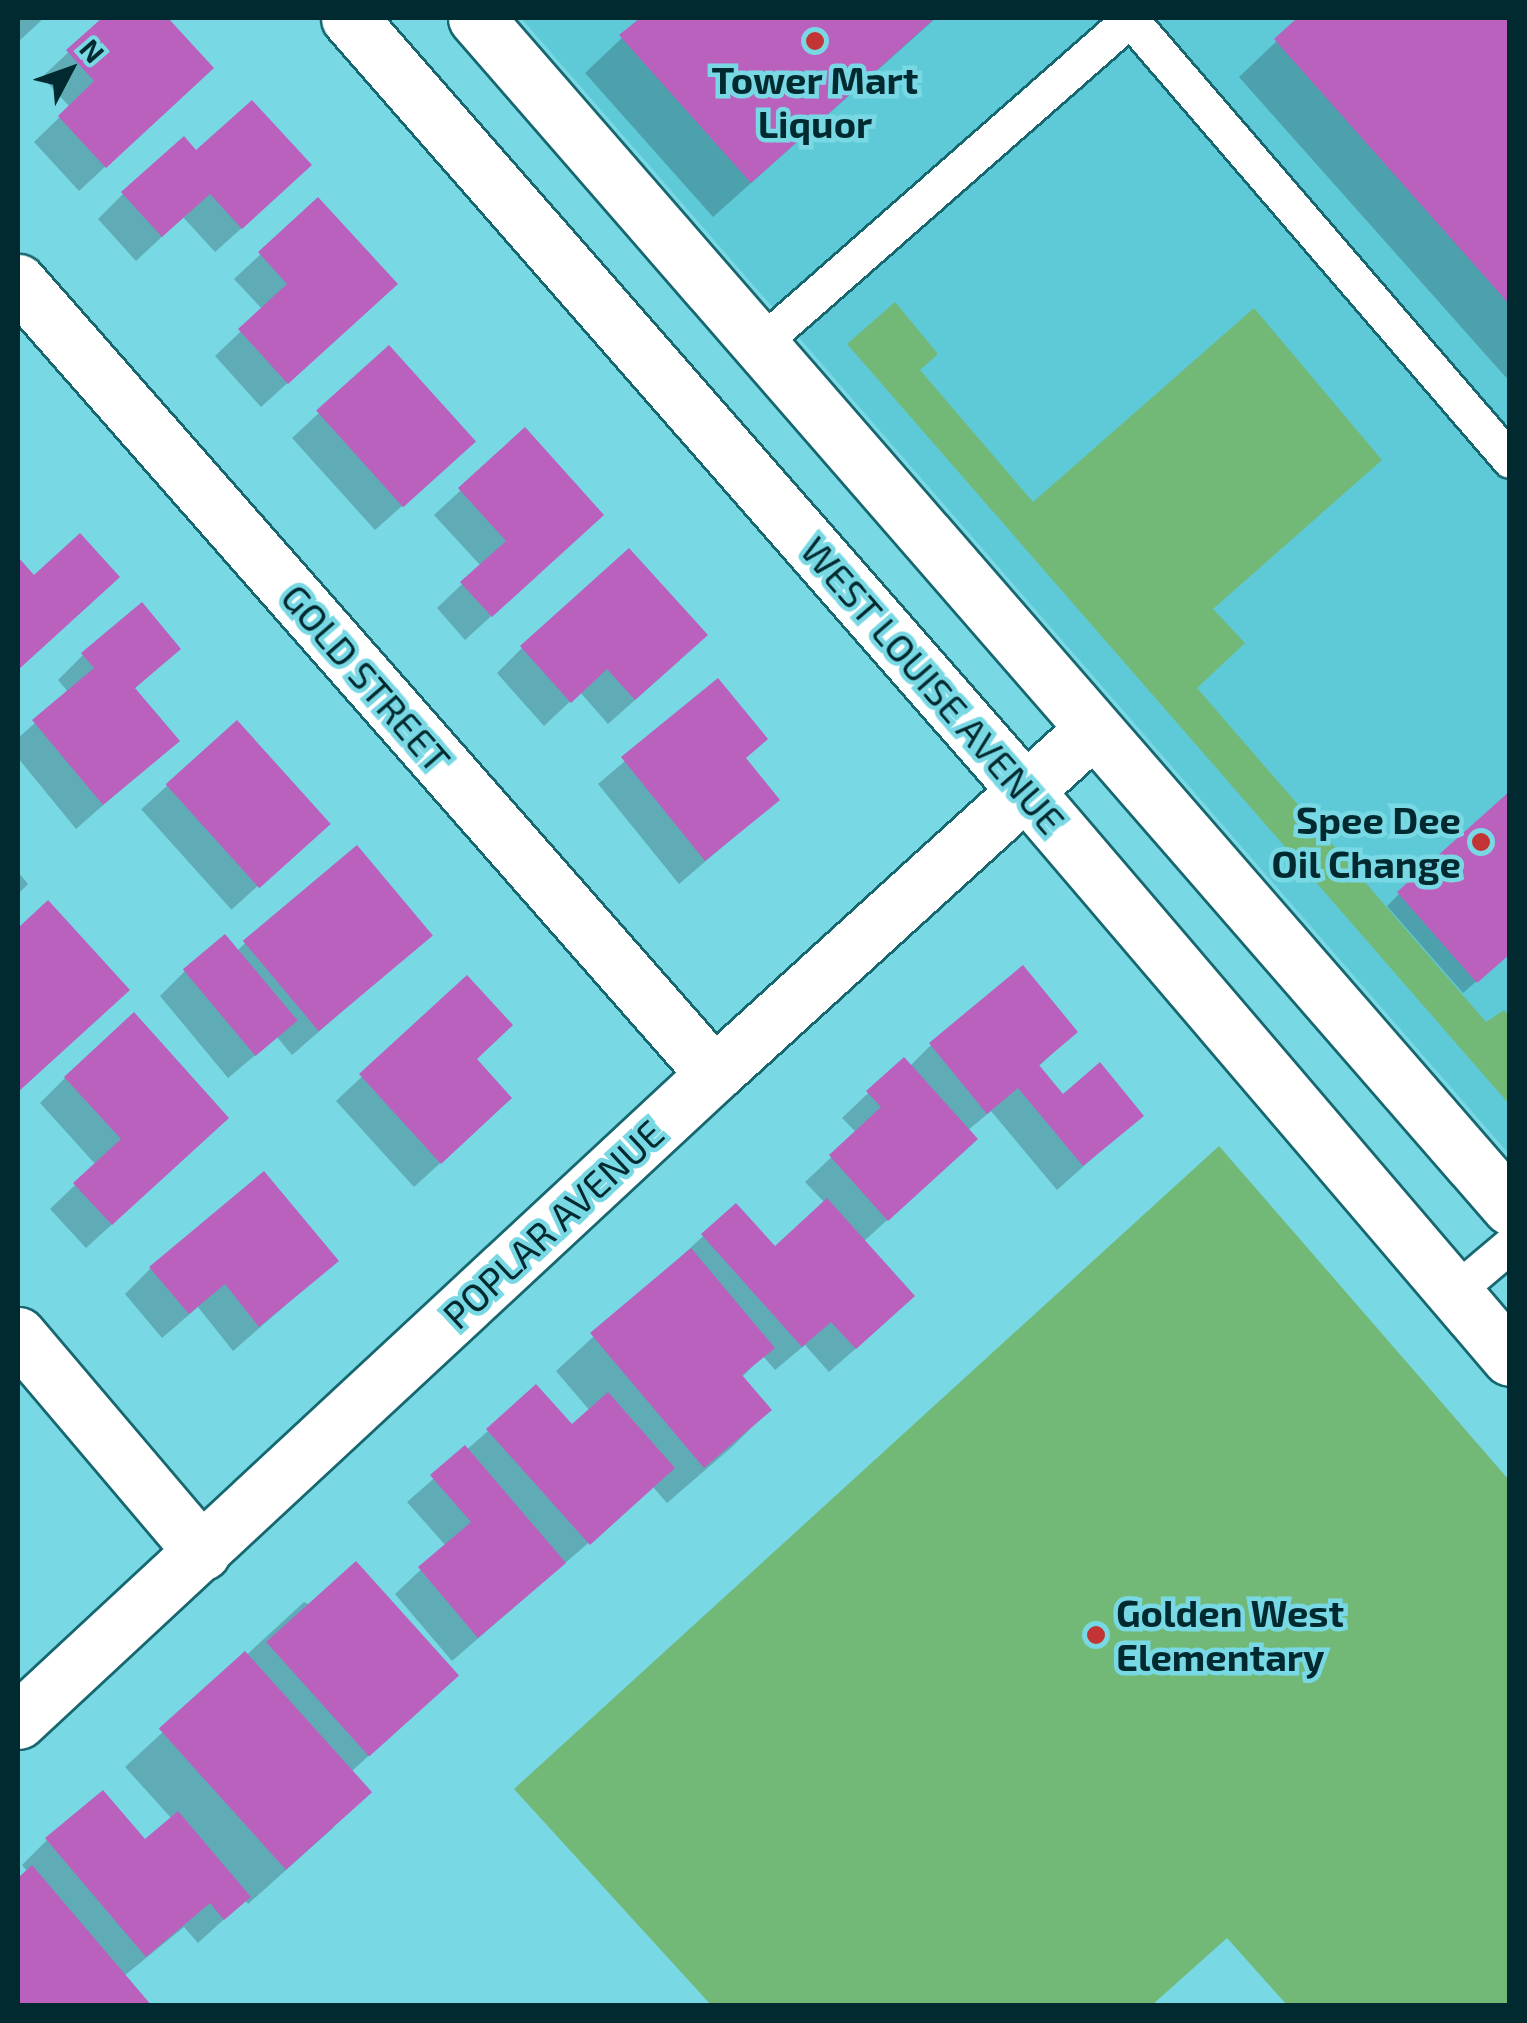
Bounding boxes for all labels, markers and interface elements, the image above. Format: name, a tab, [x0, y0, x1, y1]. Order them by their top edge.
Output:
north arrow	[20, 20, 120, 120]
marker: Tower Mart Liquor	[804, 30, 826, 52]
text: N	[73, 32, 112, 69]
place label: Tower Mart Liquor	[711, 57, 919, 146]
street label: WEST LOUISE AVENUE	[791, 527, 1075, 843]
street label: GOLD STREET	[272, 575, 460, 781]
place label: Spee Dee Oil Change	[1271, 797, 1461, 886]
marker: Spee Dee Oil Change	[1470, 831, 1492, 853]
street label: POPLAR AVENUE	[433, 1110, 673, 1338]
place label: Golden West Elementary	[1116, 1590, 1344, 1680]
marker: Golden West Elementary	[1085, 1624, 1107, 1646]

